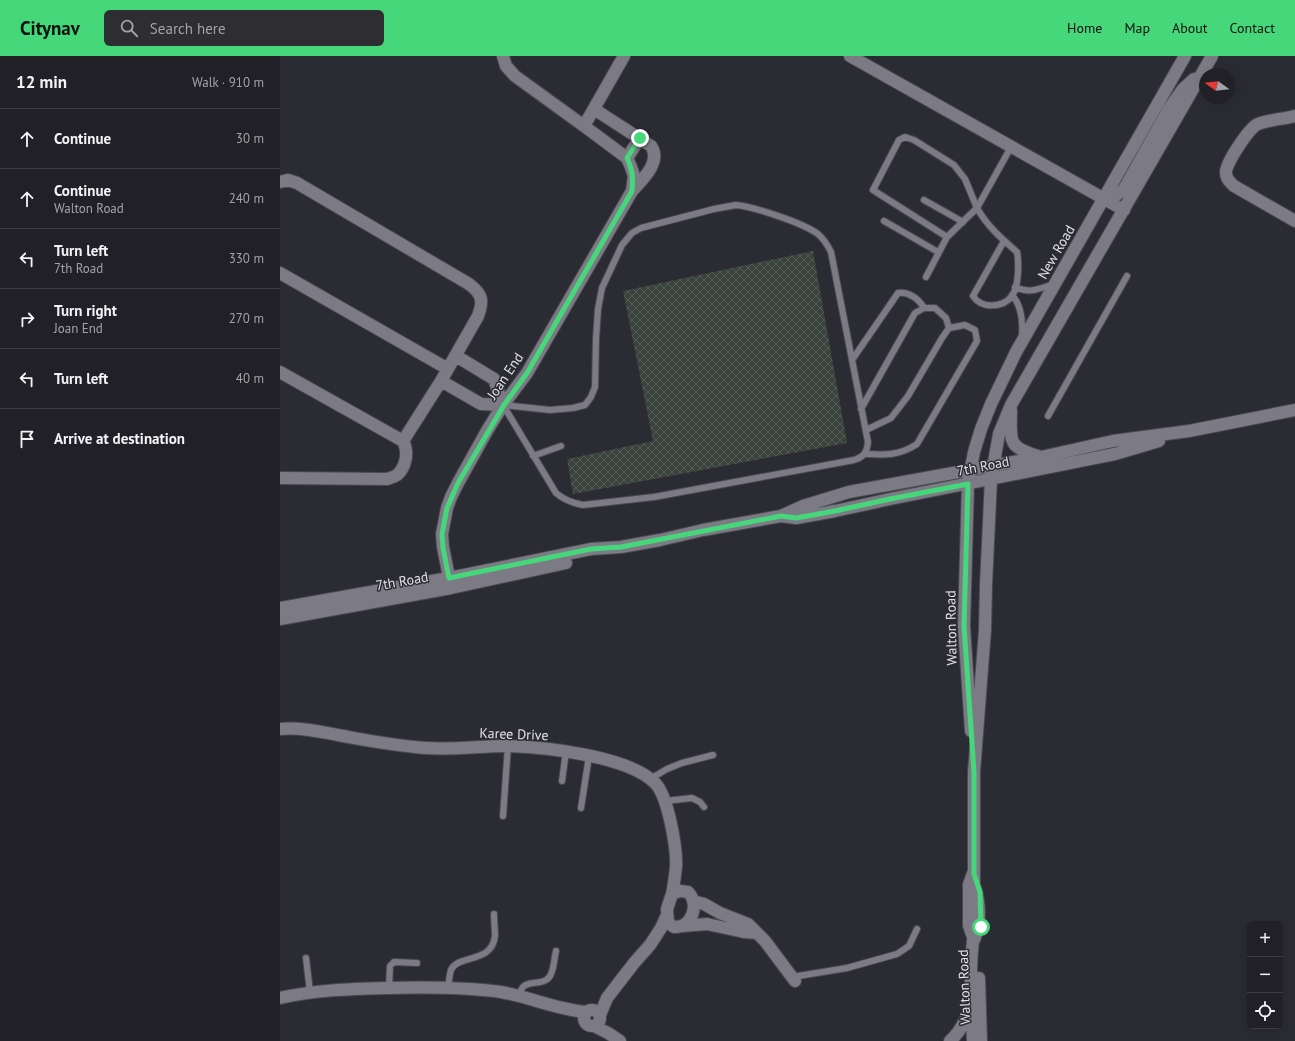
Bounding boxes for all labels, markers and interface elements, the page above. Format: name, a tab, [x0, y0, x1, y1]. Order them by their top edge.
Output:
search box	[104, 10, 384, 46]
text: Citynav	[20, 16, 80, 40]
icon: search	[118, 17, 140, 39]
text: Search here	[150, 19, 226, 38]
text: Home	[1067, 19, 1102, 37]
text: Map	[1124, 19, 1150, 37]
text: About	[1172, 19, 1208, 37]
text: Contact	[1230, 19, 1275, 37]
north arrow	[1199, 68, 1235, 104]
text: 12 min	[16, 71, 67, 93]
text: Walk · 910 m	[192, 74, 264, 91]
icon: ahead	[16, 128, 38, 150]
text: Continue	[54, 129, 111, 148]
route end	[631, 129, 649, 147]
text: 30 m	[236, 130, 264, 147]
text: Continue	[54, 181, 111, 200]
icon: ahead	[16, 188, 38, 210]
text: 240 m	[229, 190, 264, 207]
text: Walton Road	[54, 200, 124, 217]
street label: New Road	[1033, 222, 1079, 282]
text: Turn left	[54, 241, 108, 260]
icon: left	[16, 248, 38, 270]
text: 330 m	[229, 250, 264, 267]
text: 7th Road	[54, 260, 103, 277]
text: Turn right	[54, 301, 117, 320]
icon: right	[16, 308, 38, 330]
text: 270 m	[229, 310, 264, 327]
text: Joan End	[54, 320, 103, 337]
street label: Joan End	[482, 349, 527, 404]
icon: left	[16, 368, 38, 390]
text: Turn left	[54, 369, 108, 388]
text: 40 m	[236, 370, 264, 387]
icon: arrive	[16, 428, 38, 450]
text: Arrive at destination	[54, 429, 185, 448]
street label: 7th Road	[955, 452, 1011, 480]
street label: 7th Road	[374, 568, 430, 594]
street label: Walton Road	[941, 590, 961, 666]
street label: Karee Drive	[479, 724, 549, 744]
route start	[972, 918, 990, 936]
map controls	[1247, 921, 1283, 1029]
button: +	[1247, 921, 1283, 957]
street label: Walton Road	[954, 949, 974, 1025]
button: −	[1247, 957, 1283, 993]
button: locate	[1247, 993, 1283, 1029]

